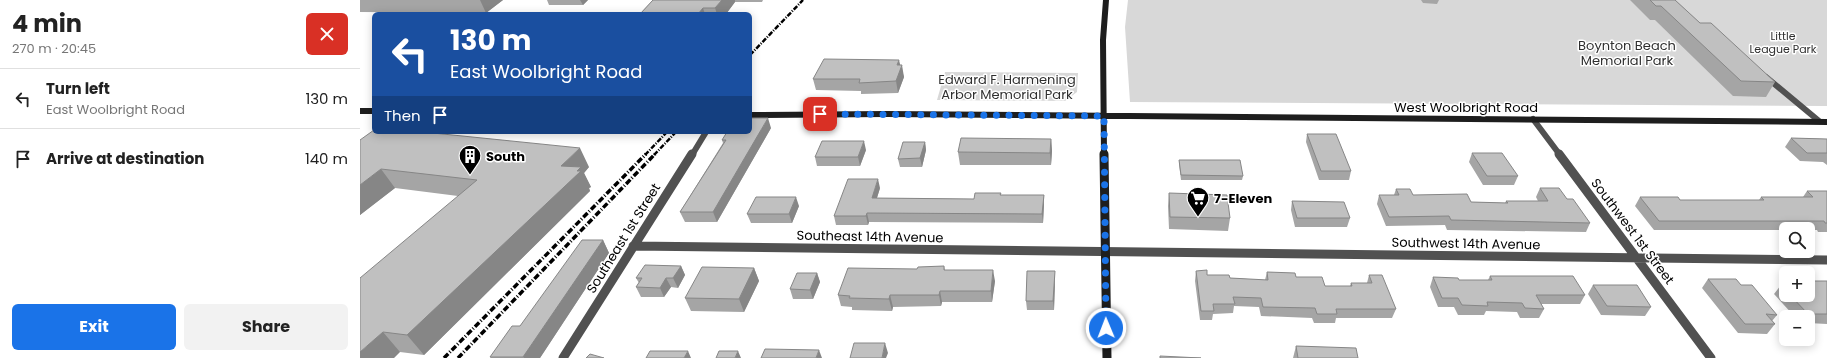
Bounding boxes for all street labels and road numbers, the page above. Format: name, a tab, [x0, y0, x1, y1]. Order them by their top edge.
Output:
street label: West Woolbright Road	[1394, 98, 1538, 117]
street label: Southwest 1st Street	[1586, 174, 1679, 288]
street label: Southeast 1st Street	[582, 179, 665, 297]
street label: Southeast 14th Avenue	[796, 226, 944, 247]
street label: Southwest 14th Avenue	[1391, 233, 1541, 254]

